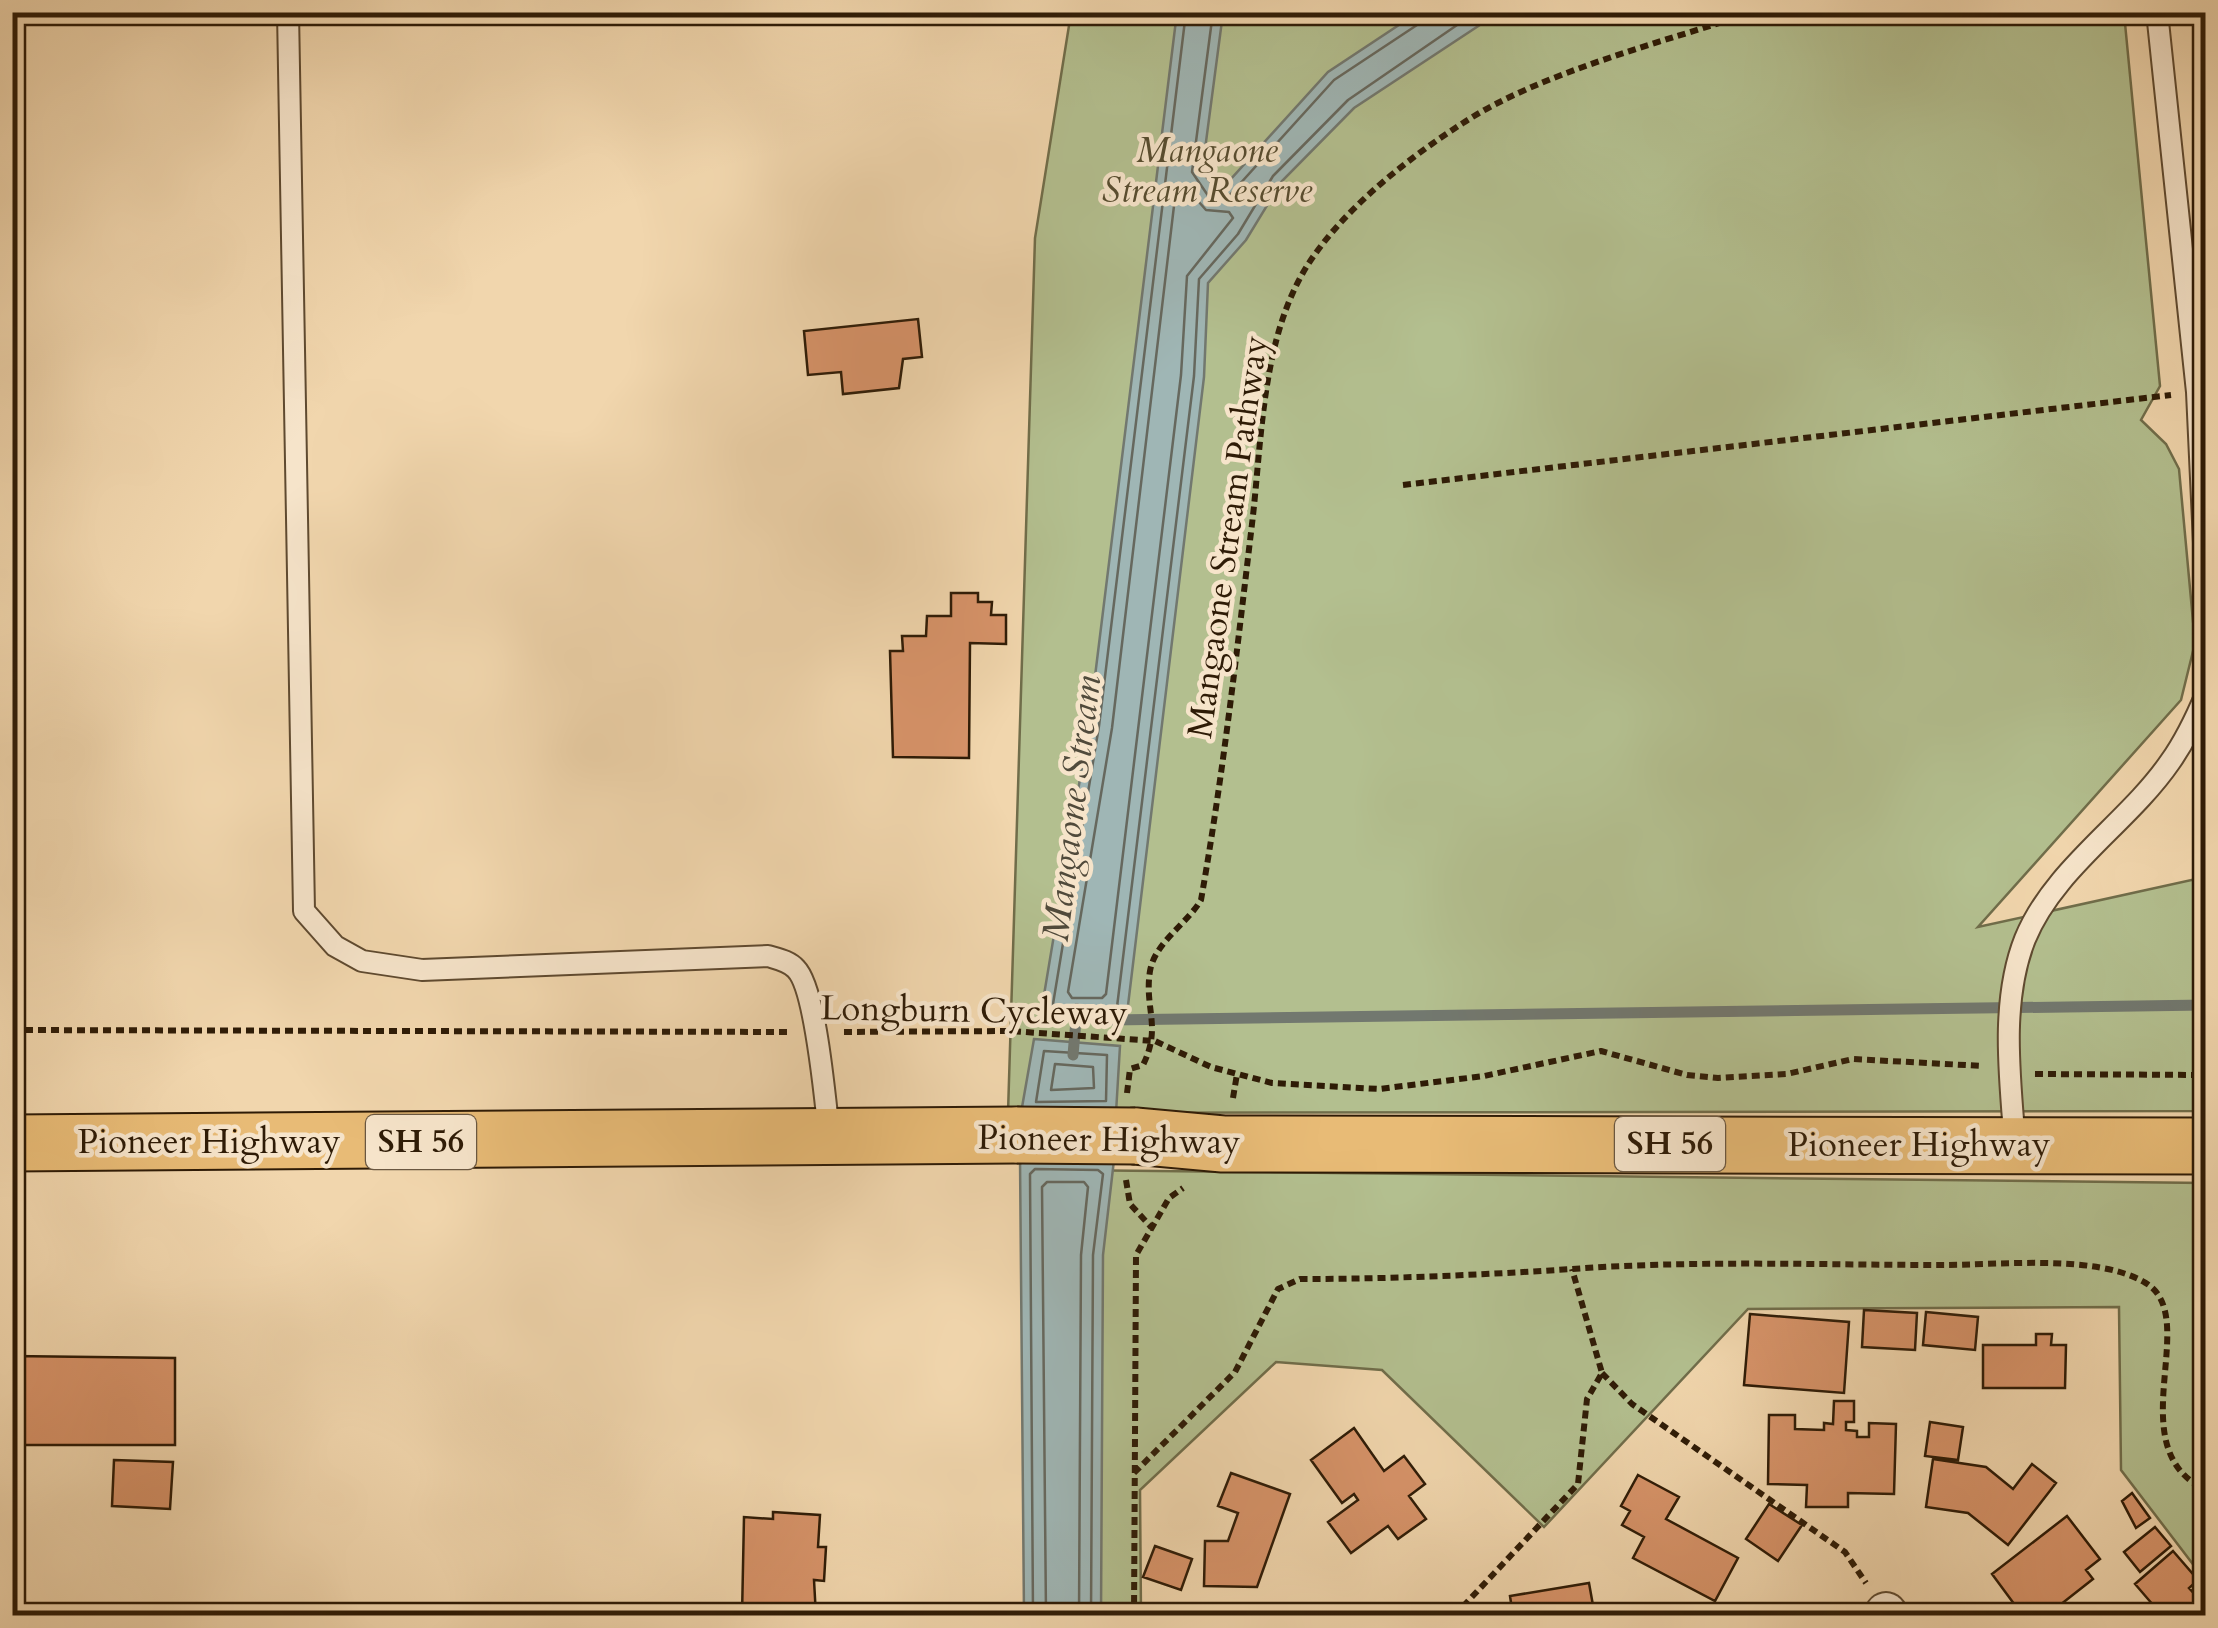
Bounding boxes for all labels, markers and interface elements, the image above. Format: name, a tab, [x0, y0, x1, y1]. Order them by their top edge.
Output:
park label: Mangaone Stream Reserve	[1102, 127, 1313, 215]
street label: Mangaone Stream Pathway	[1176, 332, 1280, 741]
water label: Mangaone Stream	[1030, 671, 1114, 944]
street label: Longburn Cycleway	[820, 984, 1129, 1038]
street label: Pioneer Highway	[977, 1114, 1241, 1166]
road number: SH 56	[366, 1115, 476, 1169]
road number: SH 56	[1615, 1117, 1725, 1171]
street label: Pioneer Highway	[78, 1118, 341, 1166]
street label: Pioneer Highway	[1788, 1121, 2051, 1169]

